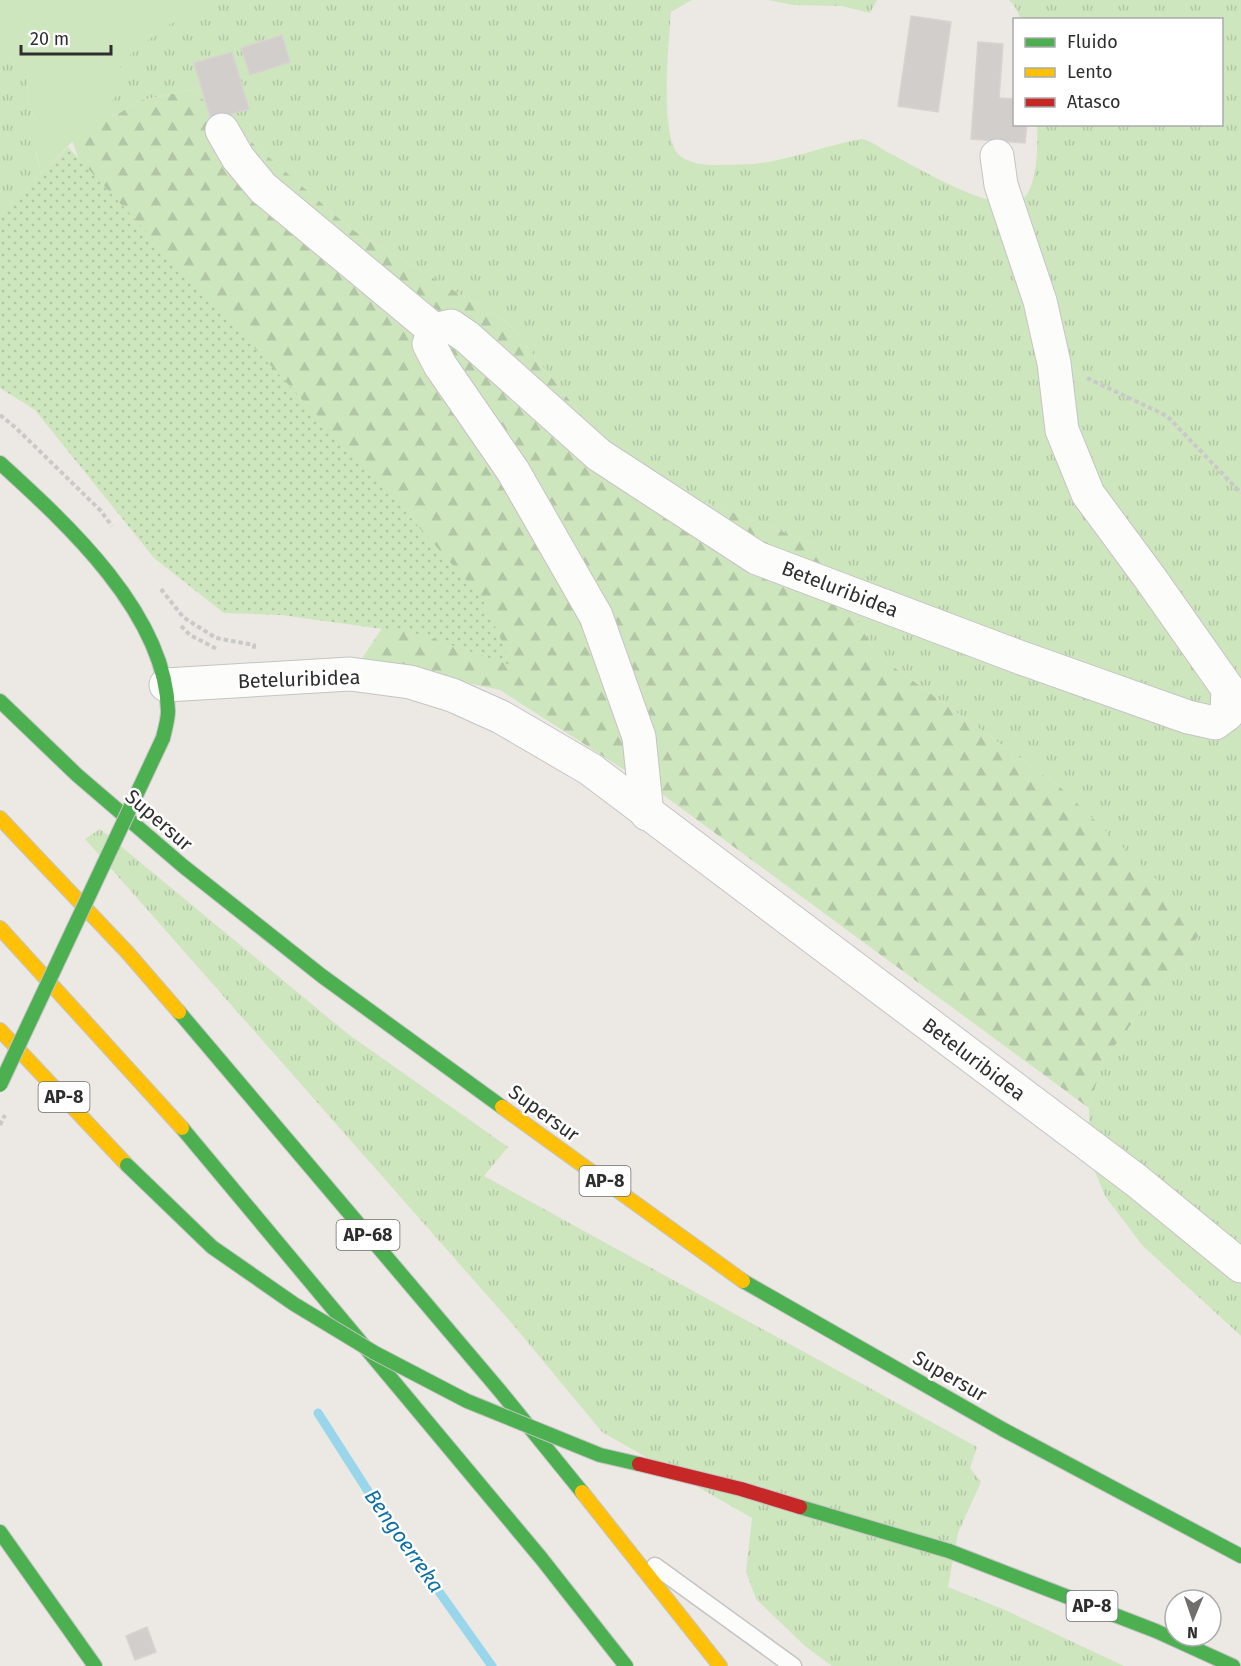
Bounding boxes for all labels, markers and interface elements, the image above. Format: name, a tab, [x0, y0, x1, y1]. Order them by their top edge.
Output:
scale bar	[21, 18, 111, 56]
legend	[1013, 18, 1223, 126]
text: 20 m	[30, 28, 69, 50]
text: Fluido	[1067, 31, 1118, 53]
text: Lento	[1067, 61, 1113, 83]
text: Atasco	[1067, 91, 1120, 113]
street label: Beteluribidea	[778, 556, 902, 622]
street label: Beteluribidea	[237, 665, 361, 693]
street label: Supersur	[120, 784, 198, 856]
street label: Beteluribidea	[918, 1012, 1030, 1106]
street label: Supersur	[504, 1079, 584, 1147]
road number: AP-8	[38, 1082, 90, 1112]
road number: AP-8	[580, 1166, 630, 1196]
road number: AP-68	[336, 1220, 400, 1250]
street label: Supersur	[909, 1345, 992, 1407]
water label: Bengoerreka	[359, 1484, 449, 1598]
north arrow	[1163, 1588, 1223, 1648]
road number: AP-8	[1066, 1591, 1118, 1621]
text: N	[1187, 1623, 1198, 1642]

